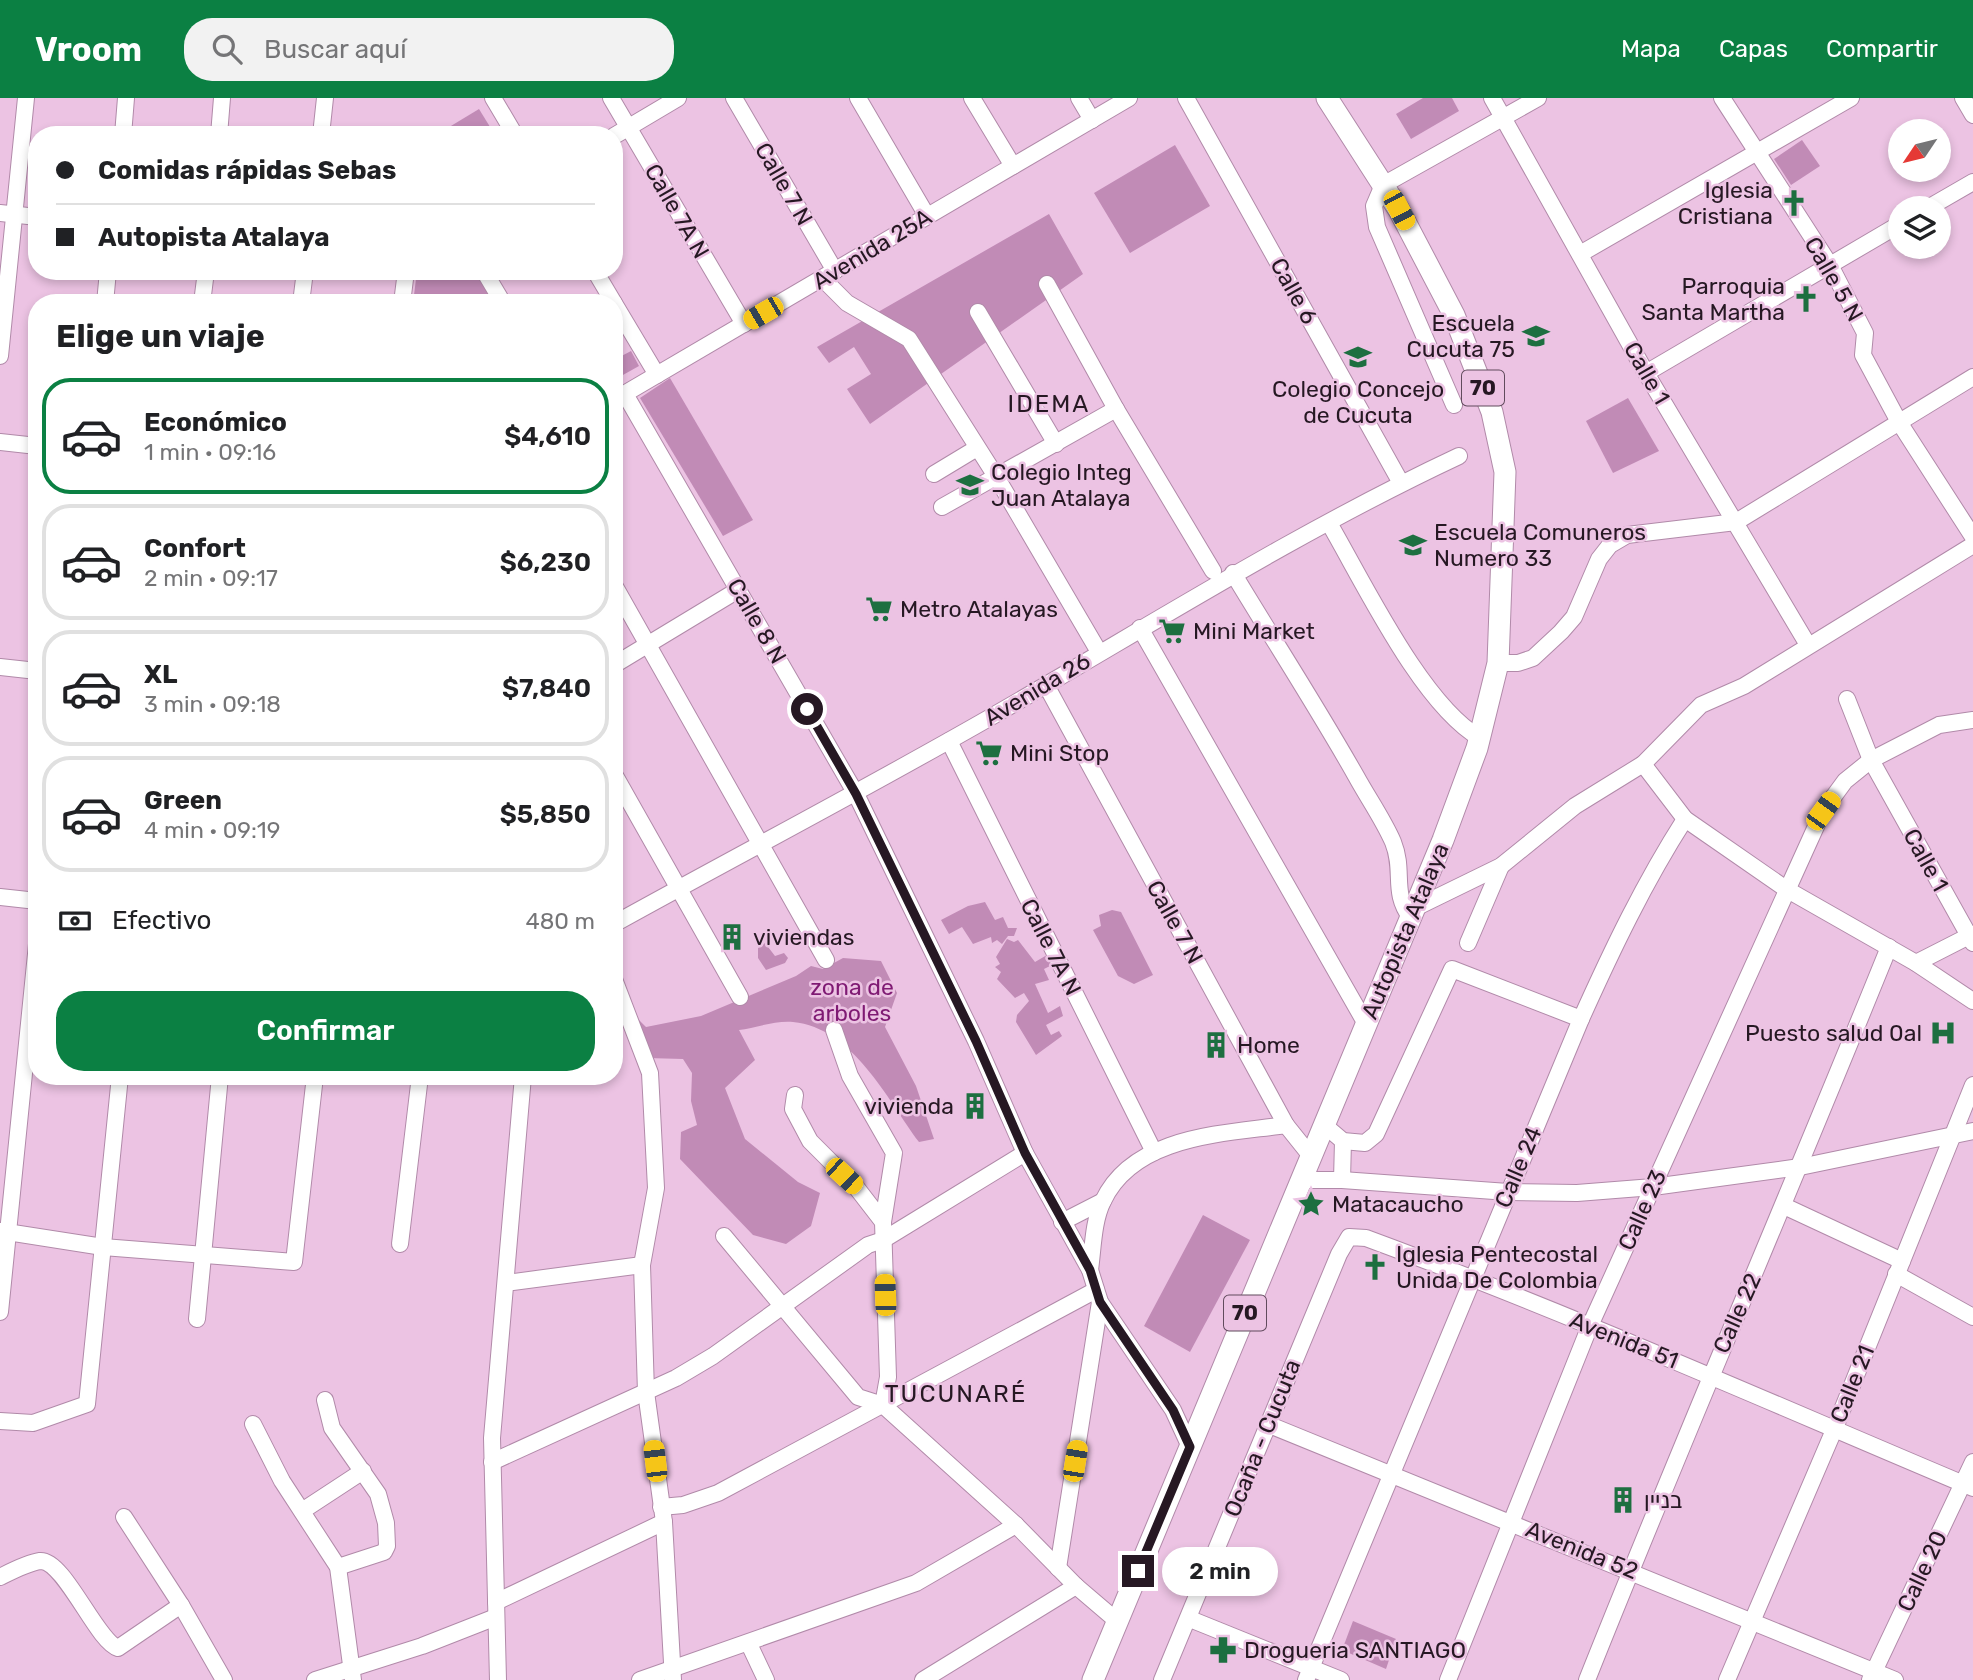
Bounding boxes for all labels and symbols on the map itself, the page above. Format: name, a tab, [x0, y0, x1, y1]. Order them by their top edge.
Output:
north arrow	[1888, 119, 1951, 182]
street label: Calle 7 N	[749, 138, 819, 230]
street label: Calle 7A N	[639, 159, 715, 263]
place label: Iglesia Cristiana	[1678, 176, 1773, 230]
car	[1380, 187, 1419, 233]
church icon: Iglesia Cristiana	[1779, 188, 1809, 218]
street label: Avenida 25A	[807, 202, 937, 296]
street label: Calle 5 N	[1799, 232, 1869, 326]
street label: Calle 6	[1264, 253, 1324, 329]
place label: Parroquia Santa Martha	[1642, 272, 1785, 326]
church icon: Parroquia Santa Martha	[1791, 284, 1821, 314]
car	[740, 293, 787, 333]
place label: Escuela Cucuta 75	[1407, 309, 1515, 363]
school or university icon: Escuela Cucuta 75	[1521, 321, 1551, 351]
street label: Calle 1	[1618, 337, 1676, 409]
school or university icon: Colegio Concejo de Cucuta	[1343, 342, 1373, 372]
road number: 70	[1462, 370, 1504, 406]
place label: Colegio Concejo de Cucuta	[1272, 375, 1444, 429]
district label: IDEMA	[1008, 390, 1090, 418]
place label: Colegio Integ Juan Atalaya	[991, 458, 1132, 512]
school or university icon: Colegio Integ Juan Atalaya	[955, 470, 985, 500]
place label: Escuela Comuneros Numero 33	[1434, 518, 1646, 572]
school or university icon: Escuela Comuneros Numero 33	[1398, 530, 1428, 560]
street label: Calle 8 N	[721, 573, 793, 669]
supermarket icon: Metro Atalayas	[864, 594, 894, 624]
place label: Metro Atalayas	[900, 595, 1058, 623]
supermarket icon: Mini Market	[1157, 616, 1187, 646]
place label: Mini Market	[1193, 617, 1315, 645]
street label: Avenida 26	[979, 646, 1095, 732]
route start	[791, 693, 823, 725]
supermarket icon: Mini Stop	[974, 738, 1004, 768]
place label: Mini Stop	[1010, 739, 1109, 767]
car	[1803, 788, 1844, 834]
street label: Calle 1	[1897, 824, 1955, 896]
street label: Autopista Atalaya	[1355, 839, 1455, 1023]
street label: Calle 7 N	[1141, 875, 1209, 969]
street label: Calle 7A N	[1015, 894, 1087, 1000]
building icon: viviendas	[717, 922, 747, 952]
place label: viviendas	[753, 923, 855, 951]
park label: zona de arboles	[810, 973, 894, 1027]
hospital icon: Puesto salud 0al	[1928, 1018, 1958, 1048]
place label: Puesto salud 0al	[1745, 1019, 1922, 1047]
building icon: Home	[1201, 1030, 1231, 1060]
place label: Home	[1237, 1031, 1300, 1059]
building icon: vivienda	[960, 1091, 990, 1121]
place label: vivienda	[864, 1092, 954, 1120]
street label: Calle 24	[1488, 1122, 1548, 1212]
car	[822, 1154, 867, 1198]
street label: Calle 23	[1612, 1165, 1672, 1255]
place icon: Matacaucho	[1296, 1189, 1326, 1219]
place label: Matacaucho	[1332, 1190, 1464, 1218]
place label: Iglesia Pentecostal Unida De Colombia	[1396, 1240, 1598, 1294]
church icon: Iglesia Pentecostal Unida De Colombia	[1360, 1252, 1390, 1282]
street label: Calle 22	[1707, 1269, 1767, 1357]
car	[874, 1274, 897, 1316]
road number: 70	[1224, 1296, 1266, 1330]
street label: Avenida 51	[1566, 1306, 1682, 1374]
street label: Calle 21	[1824, 1341, 1880, 1427]
street label: Ocaña - Cucuta	[1218, 1355, 1306, 1521]
district label: TUCUNARÉ	[885, 1380, 1027, 1408]
car	[643, 1439, 668, 1483]
car	[1062, 1439, 1089, 1483]
building icon: בניין	[1608, 1485, 1638, 1515]
place label: בניין	[1644, 1486, 1682, 1514]
street label: Avenida 52	[1522, 1515, 1642, 1585]
street label: Calle 20	[1891, 1526, 1953, 1616]
callout: 2 min	[1162, 1546, 1278, 1596]
route end	[1122, 1555, 1154, 1587]
pharmacy icon: Drogueria SANTIAGO	[1208, 1635, 1238, 1665]
place label: Drogueria SANTIAGO	[1244, 1636, 1466, 1664]

